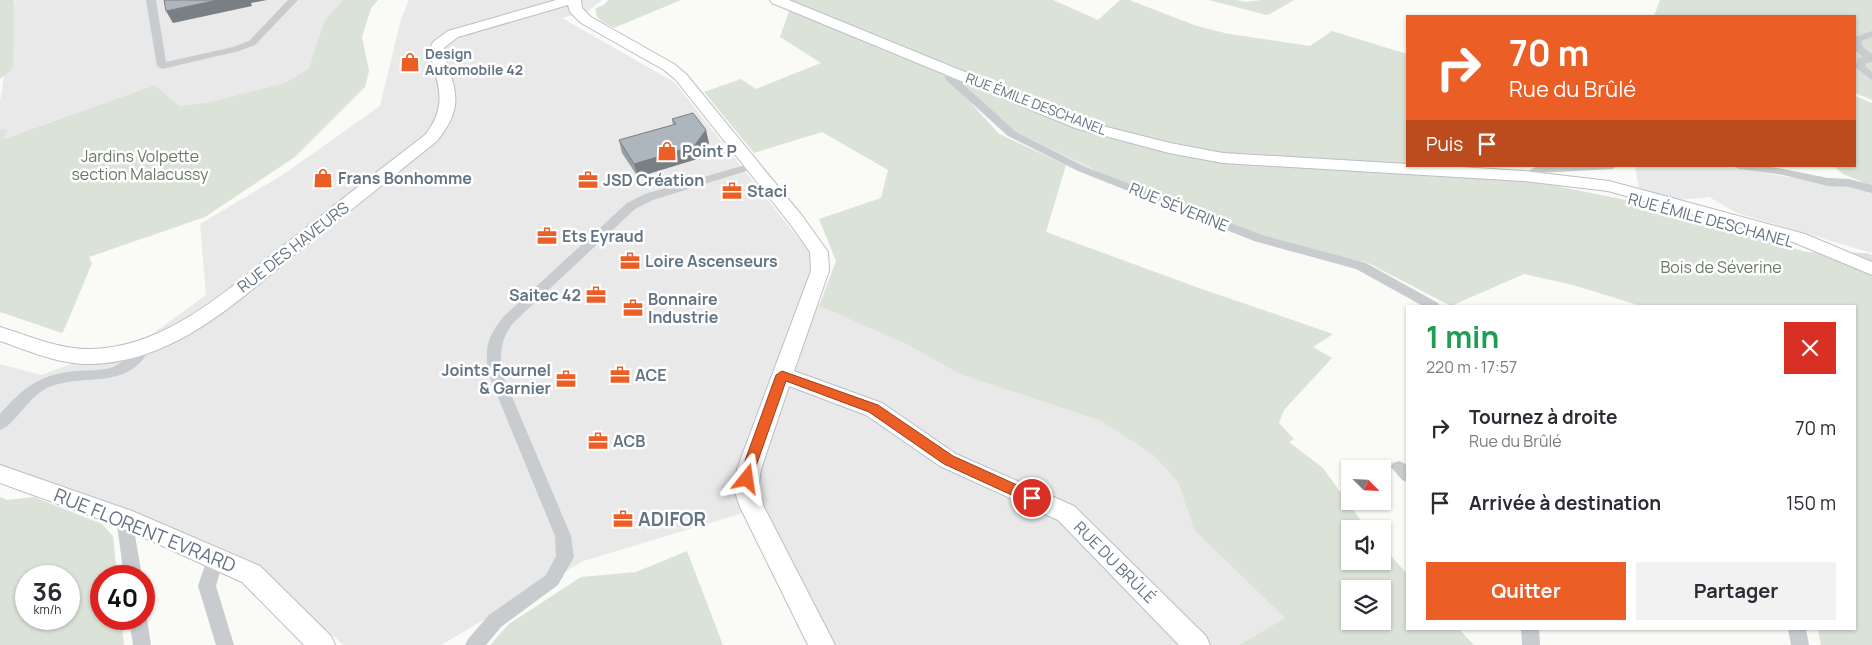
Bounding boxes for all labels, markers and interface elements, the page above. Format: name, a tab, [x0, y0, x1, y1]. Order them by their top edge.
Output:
text: 70 m	[1509, 29, 1589, 77]
icon: right	[1426, 35, 1491, 100]
place label: Design Automobile 42	[425, 44, 523, 79]
shop icon: Design Automobile 42	[399, 51, 421, 73]
street label: RUE ÉMILE DESCHANEL	[963, 68, 1109, 139]
text: Rue du Brûlé	[1509, 74, 1636, 104]
icon: arrive	[1473, 130, 1501, 158]
text: Puis	[1426, 131, 1463, 157]
shop icon: Point P	[656, 140, 678, 162]
place label: Point P	[682, 140, 737, 162]
park label: Jardins Volpette section Malacussy	[71, 145, 209, 185]
shop icon: Frans Bonhomme	[312, 167, 334, 189]
place label: Frans Bonhomme	[338, 167, 472, 189]
office icon: JSD Création	[577, 169, 599, 191]
place label: JSD Création	[603, 169, 704, 191]
street label: RUE SÉVERINE	[1126, 177, 1232, 237]
office icon: Staci	[721, 180, 743, 202]
place label: Staci	[747, 180, 787, 202]
street label: RUE ÉMILE DESCHANEL	[1626, 187, 1796, 253]
street label: RUE DES HAVEURS	[233, 196, 353, 298]
office icon: Ets Eyraud	[536, 225, 558, 247]
place label: Ets Eyraud	[562, 225, 644, 247]
office icon: Loire Ascenseurs	[619, 250, 641, 272]
place label: Loire Ascenseurs	[645, 250, 778, 272]
park label: Bois de Séverine	[1660, 256, 1782, 278]
place label: Saitec 42	[509, 284, 581, 306]
office icon: Saitec 42	[585, 284, 607, 306]
place label: Bonnaire Industrie	[648, 288, 719, 328]
office icon: Bonnaire Industrie	[622, 297, 644, 319]
text: 1 min	[1426, 316, 1499, 357]
button: close	[1784, 322, 1836, 374]
text: 220 m · 17:57	[1426, 356, 1517, 378]
place label: Joints Fournel & Garnier	[441, 359, 551, 399]
office icon: ACE	[609, 364, 631, 386]
place label: ACE	[635, 364, 667, 386]
office icon: Joints Fournel & Garnier	[555, 368, 577, 390]
text: Tournez à droite	[1469, 404, 1617, 430]
icon: right	[1426, 414, 1454, 442]
text: 70 m	[1795, 415, 1836, 441]
office icon: ACB	[587, 430, 609, 452]
place label: ACB	[613, 430, 645, 452]
text: Rue du Brûlé	[1469, 430, 1562, 452]
position arrow	[720, 452, 772, 504]
north arrow	[1341, 460, 1391, 510]
map controls	[1341, 460, 1391, 630]
pin	[1011, 477, 1053, 519]
street label: RUE FLORENT EVRARD	[50, 482, 240, 578]
icon: arrive	[1018, 484, 1046, 512]
icon: arrive	[1426, 489, 1454, 517]
text: Arrivée à destination	[1469, 490, 1661, 516]
text: 150 m	[1786, 490, 1836, 516]
place label: ADIFOR	[638, 506, 706, 532]
office icon: ADIFOR	[612, 508, 634, 530]
street label: RUE DU BRÛLÉ	[1069, 516, 1161, 608]
button: sound	[1341, 520, 1391, 570]
button: Quitter	[1426, 562, 1626, 620]
button: Partager	[1636, 562, 1836, 620]
speed limit sign: 40	[90, 565, 155, 630]
text: 36	[32, 574, 63, 609]
button: layers	[1341, 580, 1391, 630]
text: km/h	[34, 601, 61, 618]

